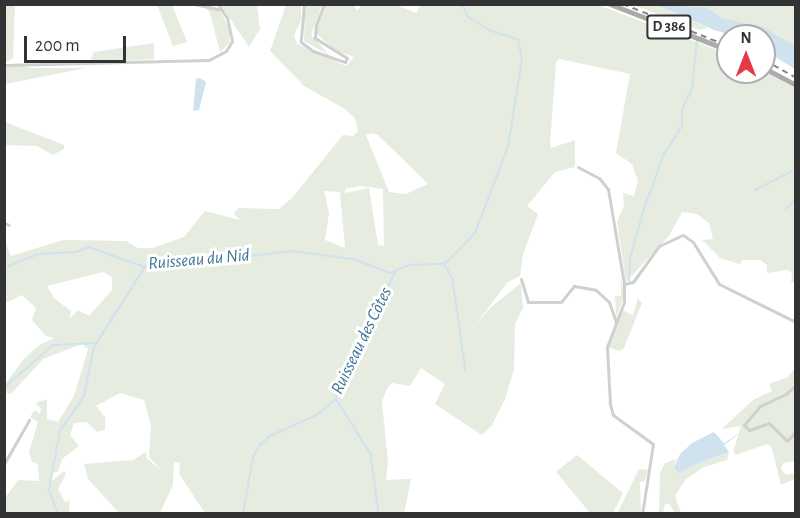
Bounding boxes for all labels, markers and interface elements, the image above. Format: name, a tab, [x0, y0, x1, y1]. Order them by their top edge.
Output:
road number: D 386	[645, 15, 693, 39]
scale bar	[27, 24, 129, 62]
north arrow	[716, 24, 776, 84]
text: N	[740, 30, 752, 46]
text: 200 m	[35, 37, 80, 55]
water label: Ruisseau du Nid	[148, 245, 250, 275]
water label: Ruisseau des Côtes	[327, 284, 397, 398]

